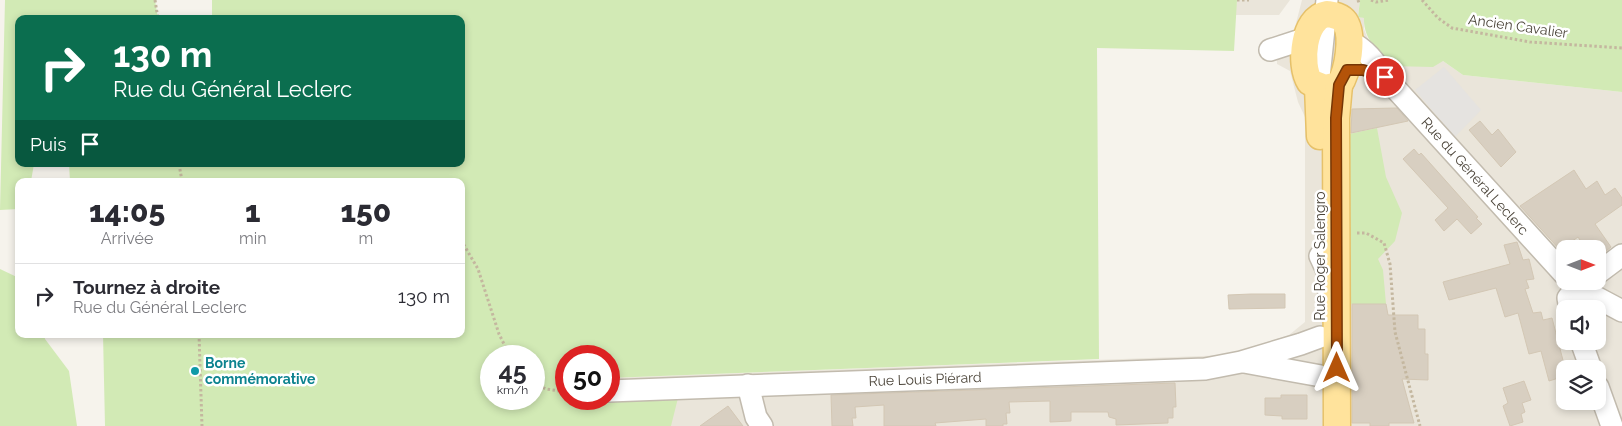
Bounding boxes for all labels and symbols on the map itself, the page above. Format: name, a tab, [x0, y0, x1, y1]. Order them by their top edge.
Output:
street label: Ancien Cavalier	[1467, 11, 1569, 41]
pin	[1364, 56, 1406, 98]
street label: Rue du Général Leclerc	[1418, 114, 1532, 238]
street label: Rue Roger Salengro	[1312, 191, 1328, 321]
north arrow	[1556, 240, 1606, 290]
position arrow	[1310, 341, 1362, 393]
speed limit sign: 50	[555, 345, 620, 410]
place label: Borne commémorative	[205, 355, 316, 387]
marker: Borne commémorative	[189, 365, 201, 377]
street label: Rue Louis Piérard	[868, 369, 982, 389]

